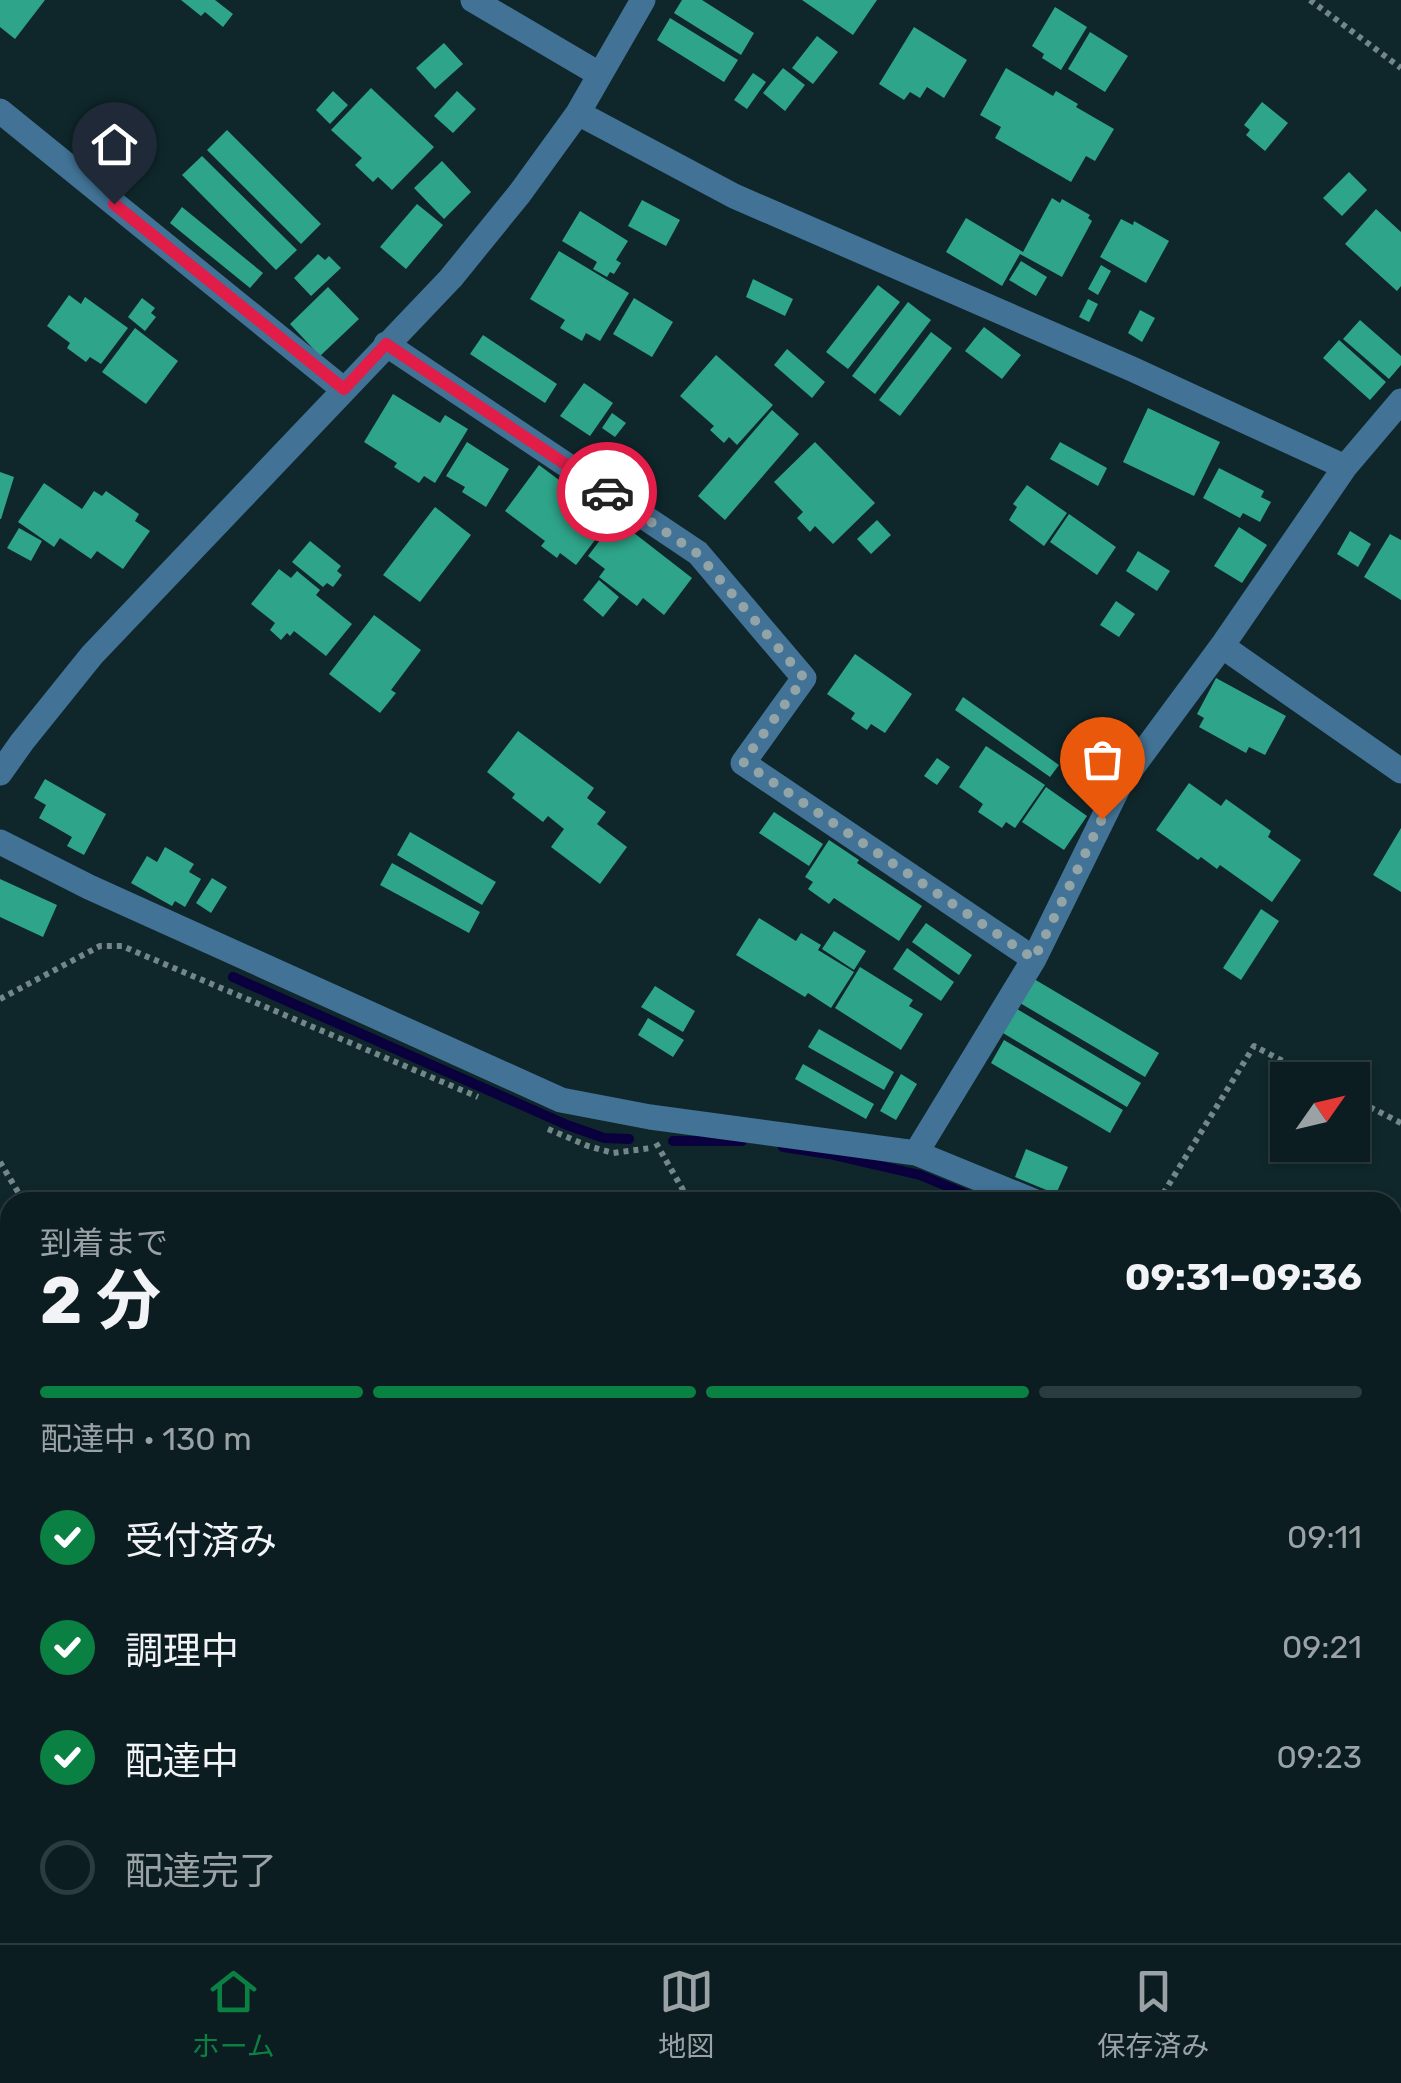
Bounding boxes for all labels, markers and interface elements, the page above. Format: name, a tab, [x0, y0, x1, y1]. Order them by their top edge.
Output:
pin	[72, 102, 157, 205]
icon: home	[87, 117, 142, 172]
courier	[557, 442, 657, 542]
icon: car	[580, 465, 635, 520]
pin	[1060, 717, 1145, 820]
icon: bag	[1075, 732, 1130, 787]
north arrow	[1270, 1062, 1370, 1162]
map controls	[1270, 1062, 1370, 1162]
text: 到着まで	[40, 1224, 168, 1262]
text: 09:31–09:36	[1125, 1254, 1362, 1300]
text: 2 分	[40, 1262, 161, 1339]
text: 配達中 · 130 m	[40, 1420, 252, 1458]
icon: check	[40, 1510, 95, 1565]
text: 受付済み	[125, 1518, 277, 1564]
text: 09:11	[1287, 1518, 1362, 1556]
icon: check	[40, 1620, 95, 1675]
text: 調理中	[125, 1628, 239, 1674]
text: 09:21	[1282, 1628, 1362, 1666]
icon: check	[40, 1730, 95, 1785]
text: 配達中	[125, 1738, 239, 1784]
text: 09:23	[1276, 1738, 1362, 1776]
text: 配達完了	[125, 1848, 277, 1894]
tab: ホーム	[192, 1964, 275, 2064]
tab: 地図	[658, 1964, 714, 2064]
tab: 保存済み	[1097, 1964, 1209, 2064]

